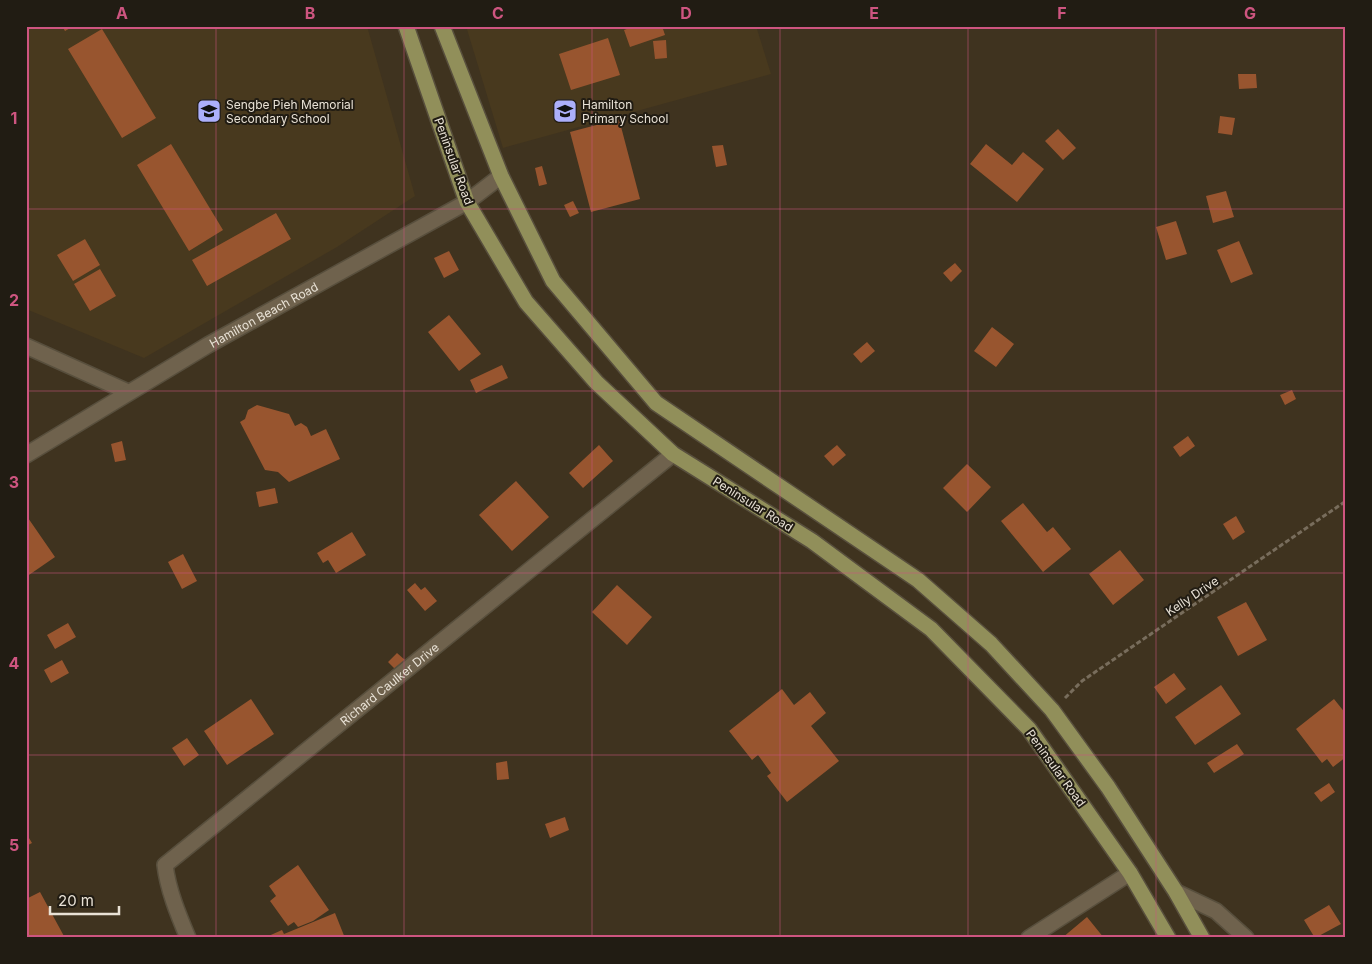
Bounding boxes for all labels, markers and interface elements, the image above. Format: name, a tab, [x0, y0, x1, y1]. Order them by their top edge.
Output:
text: A	[116, 3, 128, 23]
text: B	[305, 3, 315, 23]
text: C	[492, 3, 504, 23]
text: D	[680, 3, 692, 23]
text: E	[869, 3, 879, 23]
text: F	[1057, 3, 1067, 23]
text: G	[1244, 3, 1256, 23]
place label: Sengbe Pieh Memorial Secondary School	[226, 97, 354, 126]
place label: Hamilton Primary School	[582, 97, 668, 126]
school or university icon: Sengbe Pieh Memorial Secondary School	[196, 98, 222, 124]
school or university icon: Hamilton Primary School	[552, 98, 578, 124]
text: 1	[11, 108, 17, 128]
street label: Peninsular Road	[431, 115, 477, 207]
street label: Hamilton Beach Road	[207, 278, 320, 350]
text: 2	[9, 290, 19, 310]
text: 3	[9, 472, 19, 492]
street label: Peninsular Road	[710, 473, 796, 535]
street label: Kelly Drive	[1163, 573, 1221, 619]
street label: Richard Caulker Drive	[337, 639, 442, 728]
text: 4	[9, 653, 20, 673]
street label: Peninsular Road	[1023, 727, 1089, 809]
text: 5	[9, 835, 19, 855]
scale bar	[50, 884, 119, 916]
text: 20 m	[58, 891, 94, 910]

